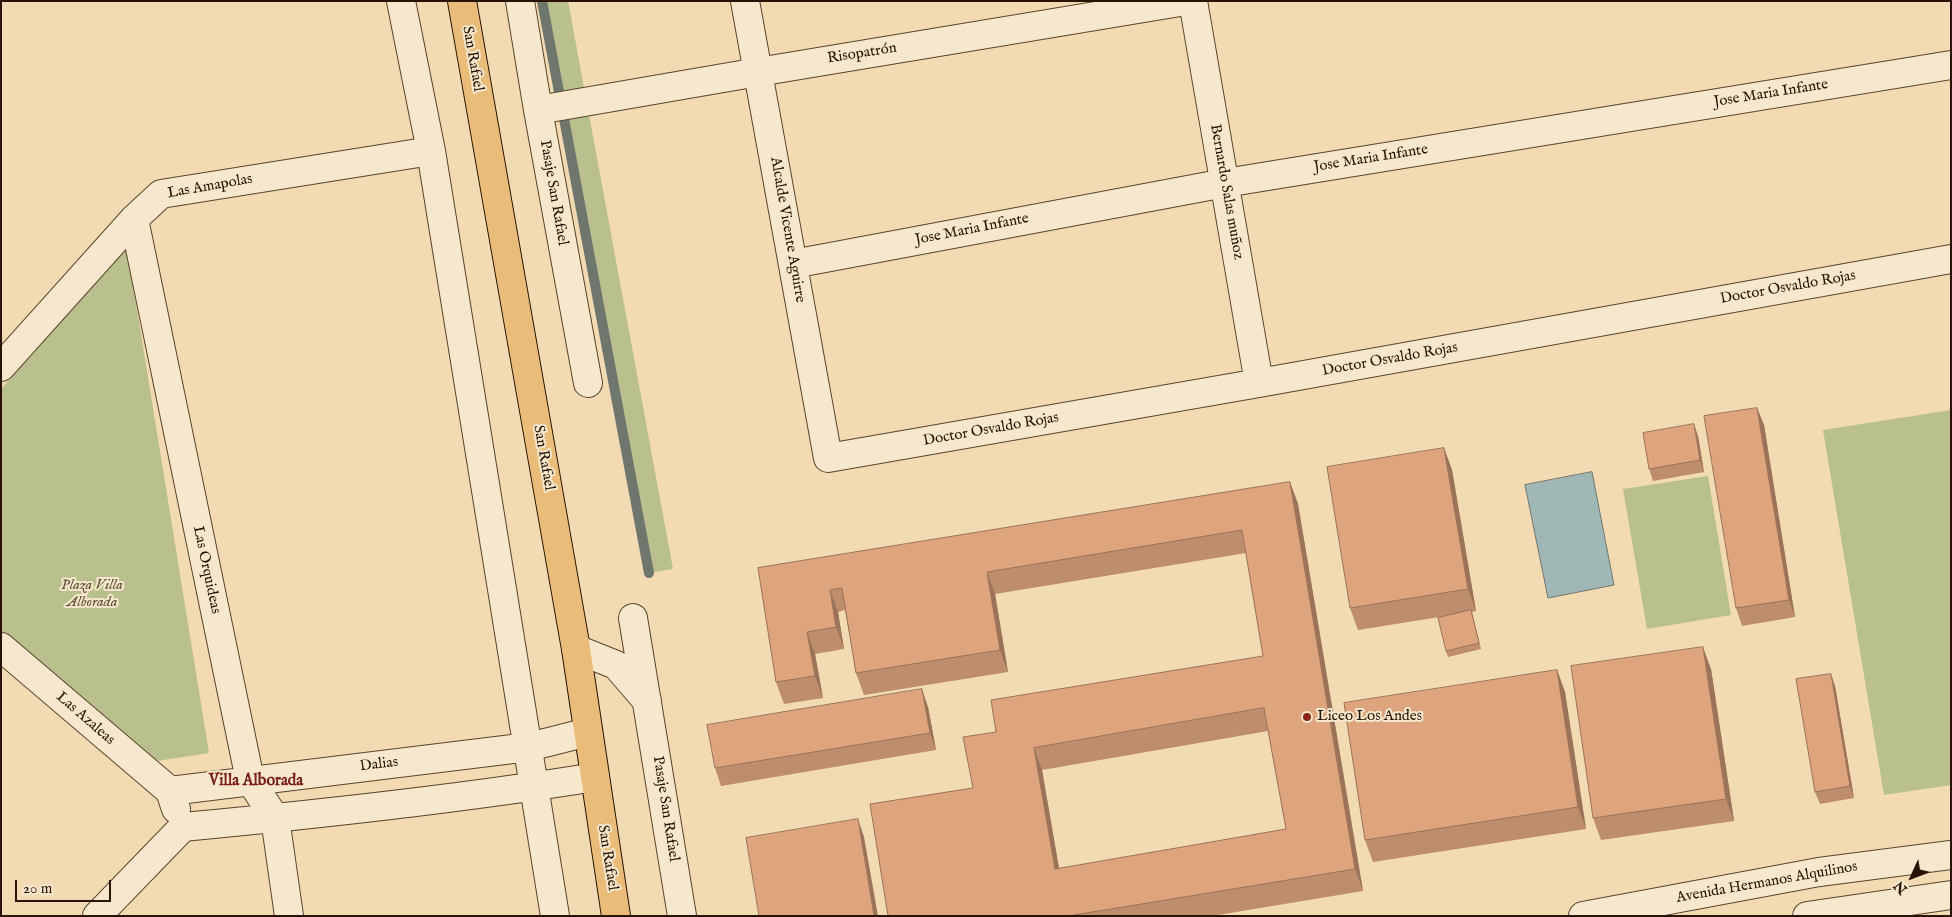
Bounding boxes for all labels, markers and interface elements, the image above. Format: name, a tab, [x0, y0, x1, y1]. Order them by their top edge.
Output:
street label: San Rafael	[457, 25, 487, 93]
street label: Risopatrón	[826, 40, 898, 68]
street label: Jose Maria Infante	[1713, 76, 1829, 112]
street label: Bernardo Salas muñoz	[1205, 123, 1247, 261]
street label: Pasaje San Rafael	[535, 139, 571, 247]
street label: Jose Maria Infante	[1313, 141, 1429, 177]
street label: Alcalde Vicente Aguirre	[765, 156, 809, 304]
street label: Las Amapolas	[166, 171, 254, 203]
street label: Jose Maria Infante	[914, 210, 1030, 250]
street label: Doctor Osvaldo Rojas	[1719, 267, 1857, 309]
street label: Doctor Osvaldo Rojas	[1321, 339, 1459, 381]
street label: Doctor Osvaldo Rojas	[922, 409, 1060, 451]
street label: San Rafael	[528, 424, 558, 492]
street label: Las Orquideas	[188, 524, 224, 616]
park label: Plaza Villa Alborada	[61, 577, 123, 612]
street label: Las Azaleas	[52, 689, 118, 749]
place label: Liceo Los Andes	[1317, 708, 1422, 726]
marker: Liceo Los Andes	[1301, 711, 1313, 723]
street label: Dalias	[359, 754, 399, 776]
street label: Pasaje San Rafael	[648, 755, 682, 863]
district label: Villa Alborada	[209, 772, 303, 792]
street label: San Rafael	[593, 824, 621, 892]
north arrow	[1887, 852, 1937, 902]
street label: Avenida Hermanos Alquilinos	[1675, 858, 1859, 908]
scale bar	[18, 870, 114, 902]
text: N	[1890, 877, 1912, 898]
text: 20 m	[23, 879, 52, 898]

